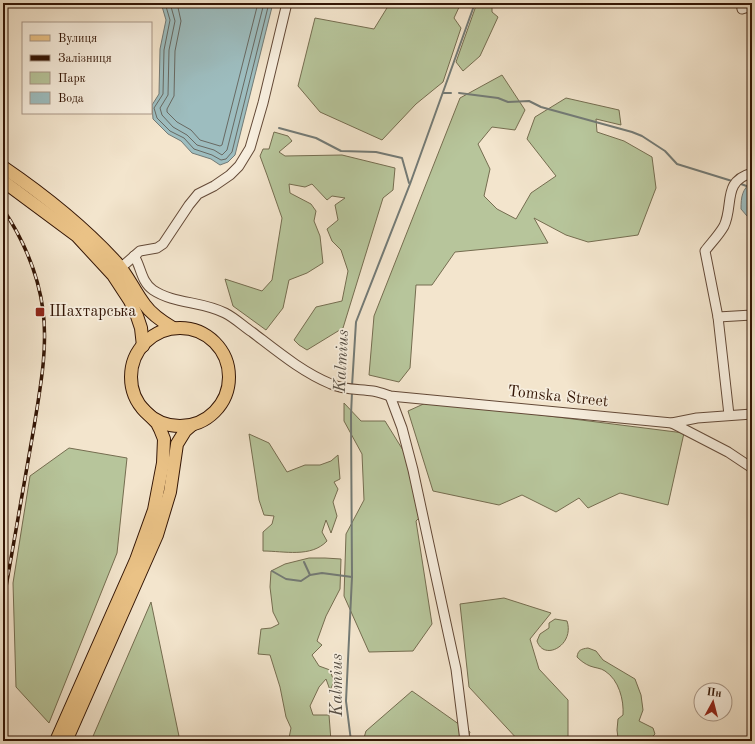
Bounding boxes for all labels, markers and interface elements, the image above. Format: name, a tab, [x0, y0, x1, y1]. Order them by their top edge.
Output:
legend	[22, 22, 152, 114]
text: Вулиця	[58, 33, 97, 45]
text: Залізниця	[58, 52, 112, 65]
text: Парк	[58, 73, 86, 85]
text: Вода	[58, 93, 84, 105]
place label: Шахтарська	[49, 304, 136, 320]
marker: Шахтарська	[34, 306, 46, 318]
water label: Kalmius	[332, 329, 352, 394]
street label: Tomska Street	[507, 384, 609, 410]
water label: Kalmius	[329, 653, 346, 718]
north arrow	[693, 682, 733, 722]
text: Пн	[706, 687, 722, 700]

